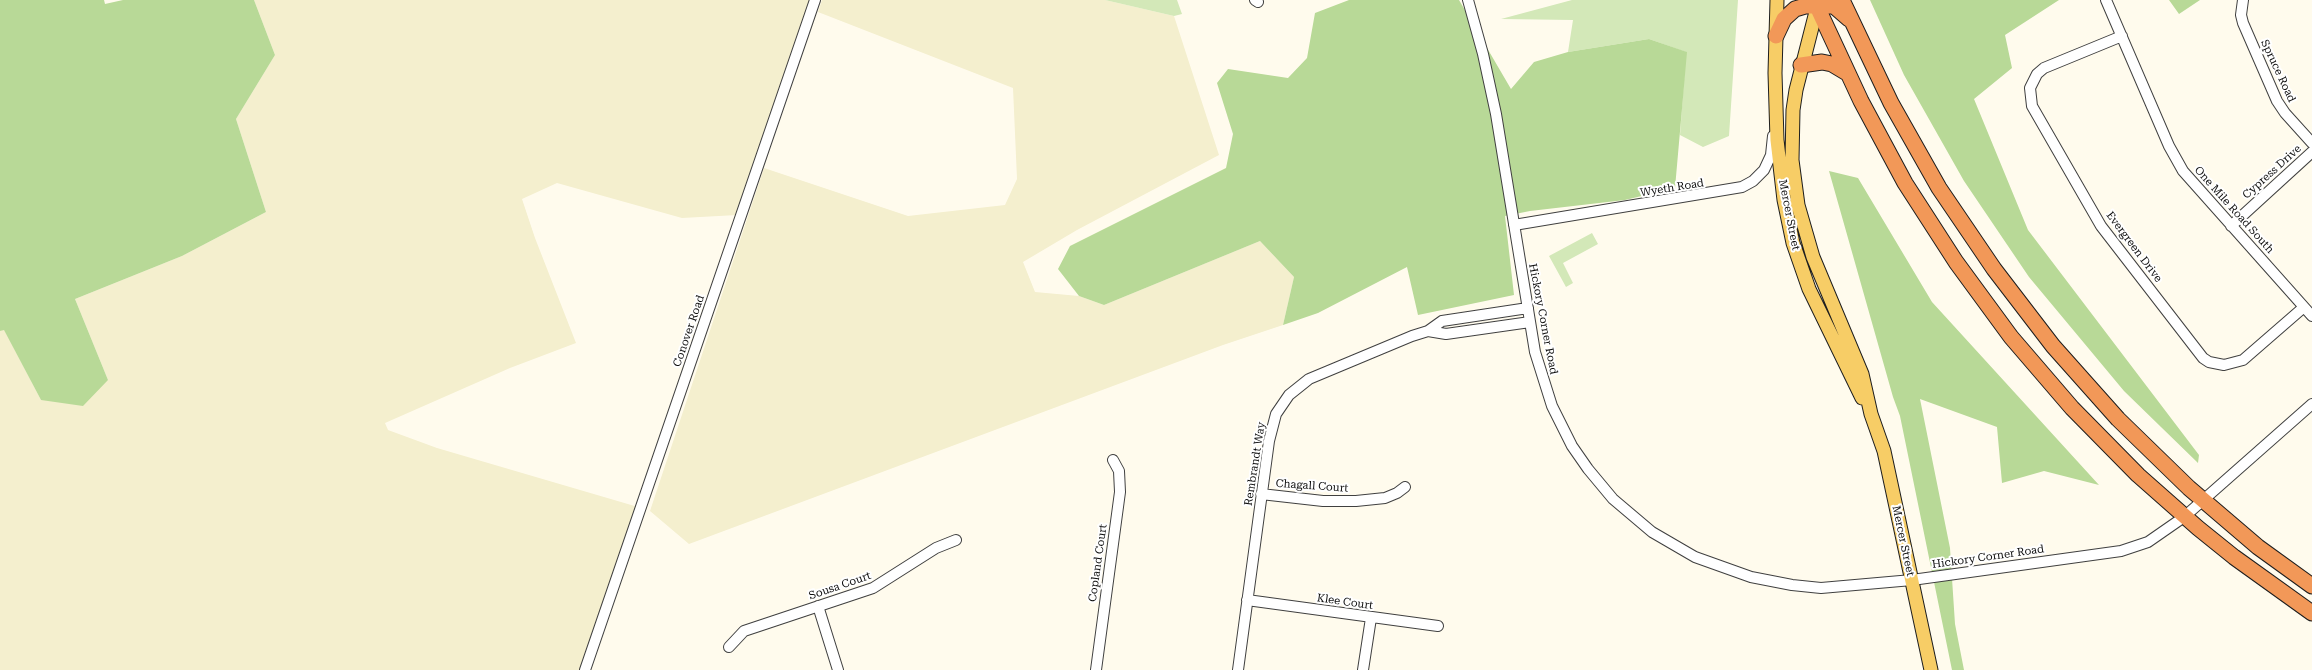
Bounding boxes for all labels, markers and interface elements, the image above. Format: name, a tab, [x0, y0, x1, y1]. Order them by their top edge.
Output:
street label: Spruce Road	[2258, 38, 2298, 104]
street label: Cypress Drive	[2240, 142, 2304, 202]
street label: One Mile Road South	[2191, 164, 2277, 256]
street label: Wyeth Road	[1639, 176, 1705, 200]
street label: Mercer Street	[1776, 178, 1802, 252]
street label: Evergreen Drive	[2103, 209, 2165, 285]
street label: Hickory Corner Road	[1526, 262, 1560, 376]
street label: Conover Road	[671, 293, 707, 369]
street label: Rembrandt Way	[1242, 421, 1268, 507]
street label: Chagall Court	[1275, 477, 1349, 495]
street label: Mercer Street	[1889, 504, 1917, 578]
street label: Copland Court	[1086, 523, 1110, 603]
street label: Hickory Corner Road	[1931, 543, 2045, 571]
street label: Sousa Court	[807, 569, 873, 603]
street label: Klee Court	[1316, 592, 1374, 612]

